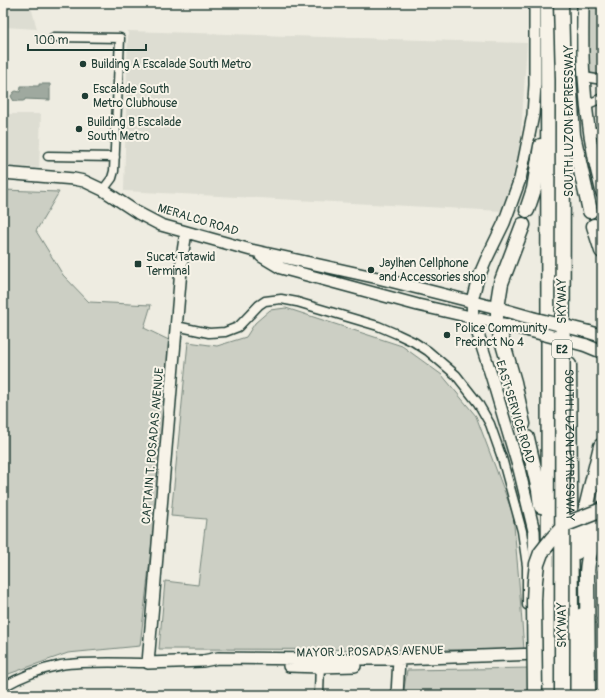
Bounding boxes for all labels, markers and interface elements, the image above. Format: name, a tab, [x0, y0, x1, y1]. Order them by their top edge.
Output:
scale bar	[28, 26, 146, 52]
text: 100 m	[34, 33, 69, 48]
street label: SOUTH LUZON EXPRESSWAY	[562, 45, 577, 197]
place label: Building A Escalade South Metro	[91, 57, 252, 72]
marker: Building A Escalade South Metro	[78, 59, 88, 69]
place label: Escalade South Metro Clubhouse	[93, 82, 177, 111]
marker: Escalade South Metro Clubhouse	[80, 91, 90, 101]
place label: Building B Escalade South Metro	[87, 115, 181, 144]
marker: Building B Escalade South Metro	[74, 124, 84, 134]
street label: MERALCO ROAD	[156, 201, 241, 240]
place label: Sucat Tatawid Terminal	[146, 250, 216, 279]
place label: Jaylhen Cellphone and Accessories shop	[379, 256, 486, 285]
marker: Sucat Tatawid Terminal	[133, 259, 143, 269]
marker: Jaylhen Cellphone and Accessories shop	[366, 265, 376, 275]
street label: SKYWAY	[555, 278, 570, 324]
place label: Police Community Precinct № 4	[455, 321, 547, 350]
marker: Police Community Precinct № 4	[442, 330, 452, 340]
road number: E2	[552, 340, 572, 358]
street label: EAST SERVICE ROAD	[492, 359, 538, 466]
street label: CAPTAIN T. POSADAS AVENUE	[139, 367, 167, 525]
street label: SOUTH LUZON EXPRESSWAY	[562, 369, 578, 521]
street label: SKYWAY	[555, 602, 570, 648]
street label: MAYOR J. POSADAS AVENUE	[296, 643, 444, 661]

